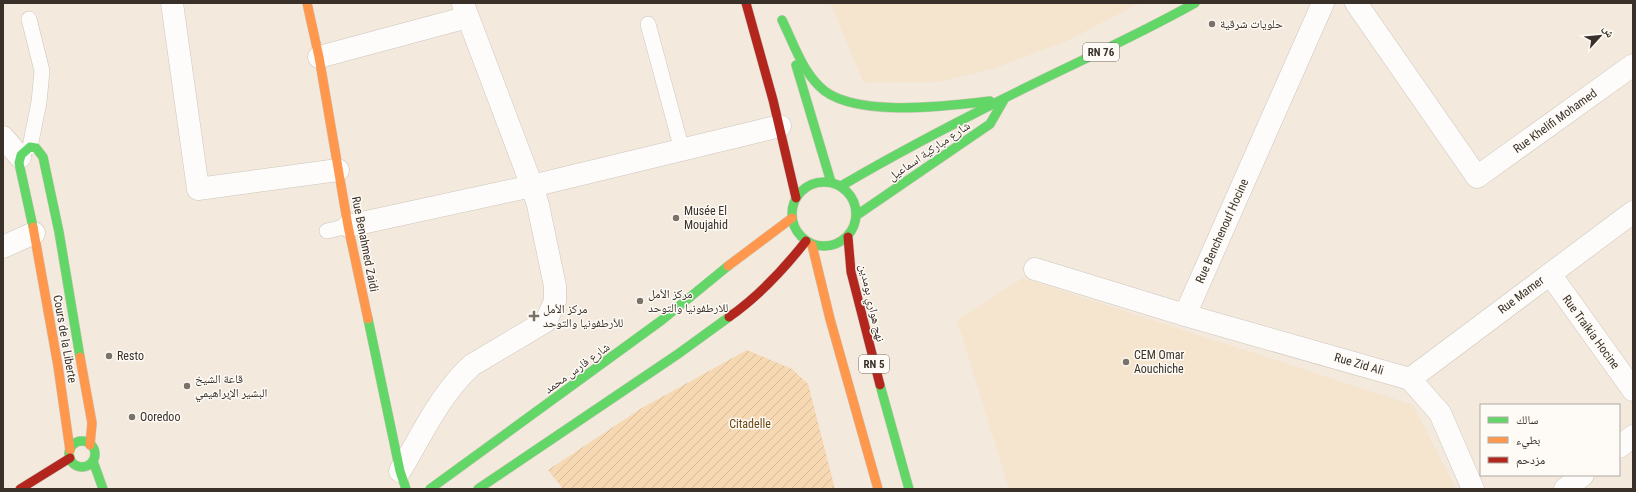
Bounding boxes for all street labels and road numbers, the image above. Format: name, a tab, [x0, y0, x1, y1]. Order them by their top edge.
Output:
road number: RN 76	[1083, 43, 1119, 61]
street label: Rue Khelifi Mohamed	[1510, 86, 1600, 156]
street label: شارع مباركية اسماعيل	[885, 118, 973, 184]
street label: Rue Benchenouf Hocine	[1193, 176, 1252, 285]
street label: Rue Benahmed Zaidi	[349, 195, 381, 293]
street label: نهج هواري بومدين	[853, 263, 888, 344]
street label: Rue Mamer	[1495, 273, 1547, 317]
street label: Rue Traikia Hocine	[1559, 292, 1623, 372]
street label: Cours de la Liberte	[50, 294, 80, 385]
street label: شارع فارس محمد	[542, 340, 613, 397]
street label: Rue Zid Ali	[1333, 350, 1385, 378]
road number: RN 5	[859, 355, 889, 373]

